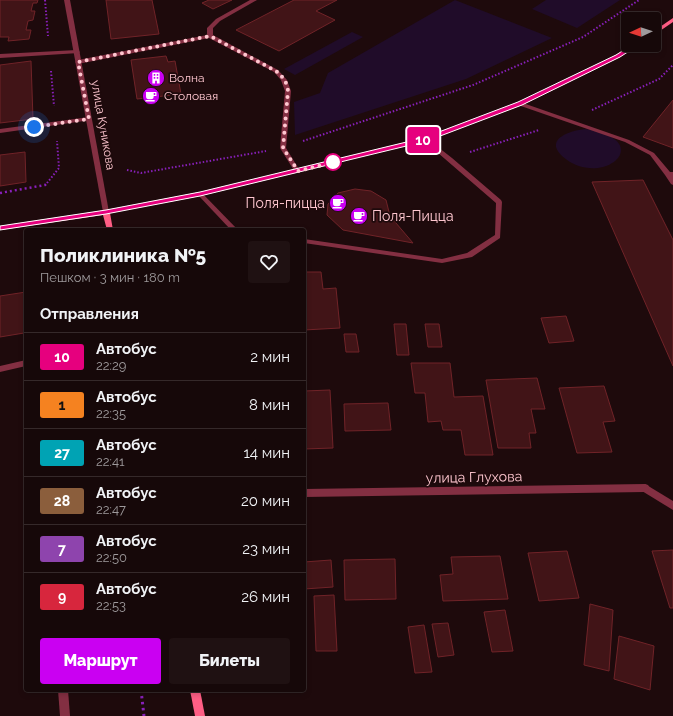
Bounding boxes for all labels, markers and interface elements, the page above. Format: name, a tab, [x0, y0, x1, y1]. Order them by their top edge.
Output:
north arrow	[621, 12, 661, 52]
map controls	[621, 12, 661, 52]
building icon: Волна	[146, 68, 166, 88]
place label: Волна	[169, 71, 205, 85]
street label: улица Куникова	[88, 79, 118, 171]
cafe icon: Столовая	[141, 86, 161, 106]
place label: Столовая	[164, 89, 218, 103]
your location	[24, 117, 44, 137]
line badge: 10	[405, 127, 441, 153]
text: 10	[415, 132, 431, 148]
unlabelled marker	[324, 153, 342, 171]
cafe icon: Поля-пицца	[328, 193, 348, 213]
place label: Поля-пицца	[245, 195, 325, 211]
cafe icon: Поля-Пицца	[349, 206, 369, 226]
place label: Поля-Пицца	[372, 208, 454, 224]
button: heart	[248, 241, 290, 283]
text: Поликлиника №5	[40, 244, 206, 266]
text: Пешком · 3 мин · 180 m	[40, 270, 180, 285]
text: Отправления	[40, 305, 139, 323]
text: Автобус	[96, 340, 157, 358]
text: 2 мин	[250, 348, 290, 366]
text: 10	[54, 349, 70, 365]
text: 22:29	[96, 358, 126, 373]
text: Автобус	[96, 388, 157, 406]
text: 8 мин	[249, 396, 290, 414]
text: 1	[59, 397, 65, 413]
text: 22:35	[96, 406, 126, 421]
text: Автобус	[96, 436, 157, 454]
text: 14 мин	[243, 444, 290, 462]
text: 27	[54, 445, 70, 461]
text: 22:41	[96, 454, 125, 469]
street label: улица Глухова	[426, 468, 522, 486]
text: Автобус	[96, 484, 157, 502]
text: 20 мин	[241, 492, 290, 510]
text: 28	[54, 493, 70, 509]
text: 22:47	[96, 502, 126, 517]
text: Автобус	[96, 532, 157, 550]
text: 23 мин	[242, 540, 290, 558]
text: 7	[58, 541, 66, 557]
text: 22:50	[96, 550, 127, 565]
text: Автобус	[96, 580, 157, 598]
text: 26 мин	[241, 588, 290, 606]
text: 9	[58, 589, 66, 605]
text: 22:53	[96, 598, 126, 613]
button: Маршрут	[40, 638, 161, 684]
button: Билеты	[169, 638, 290, 684]

